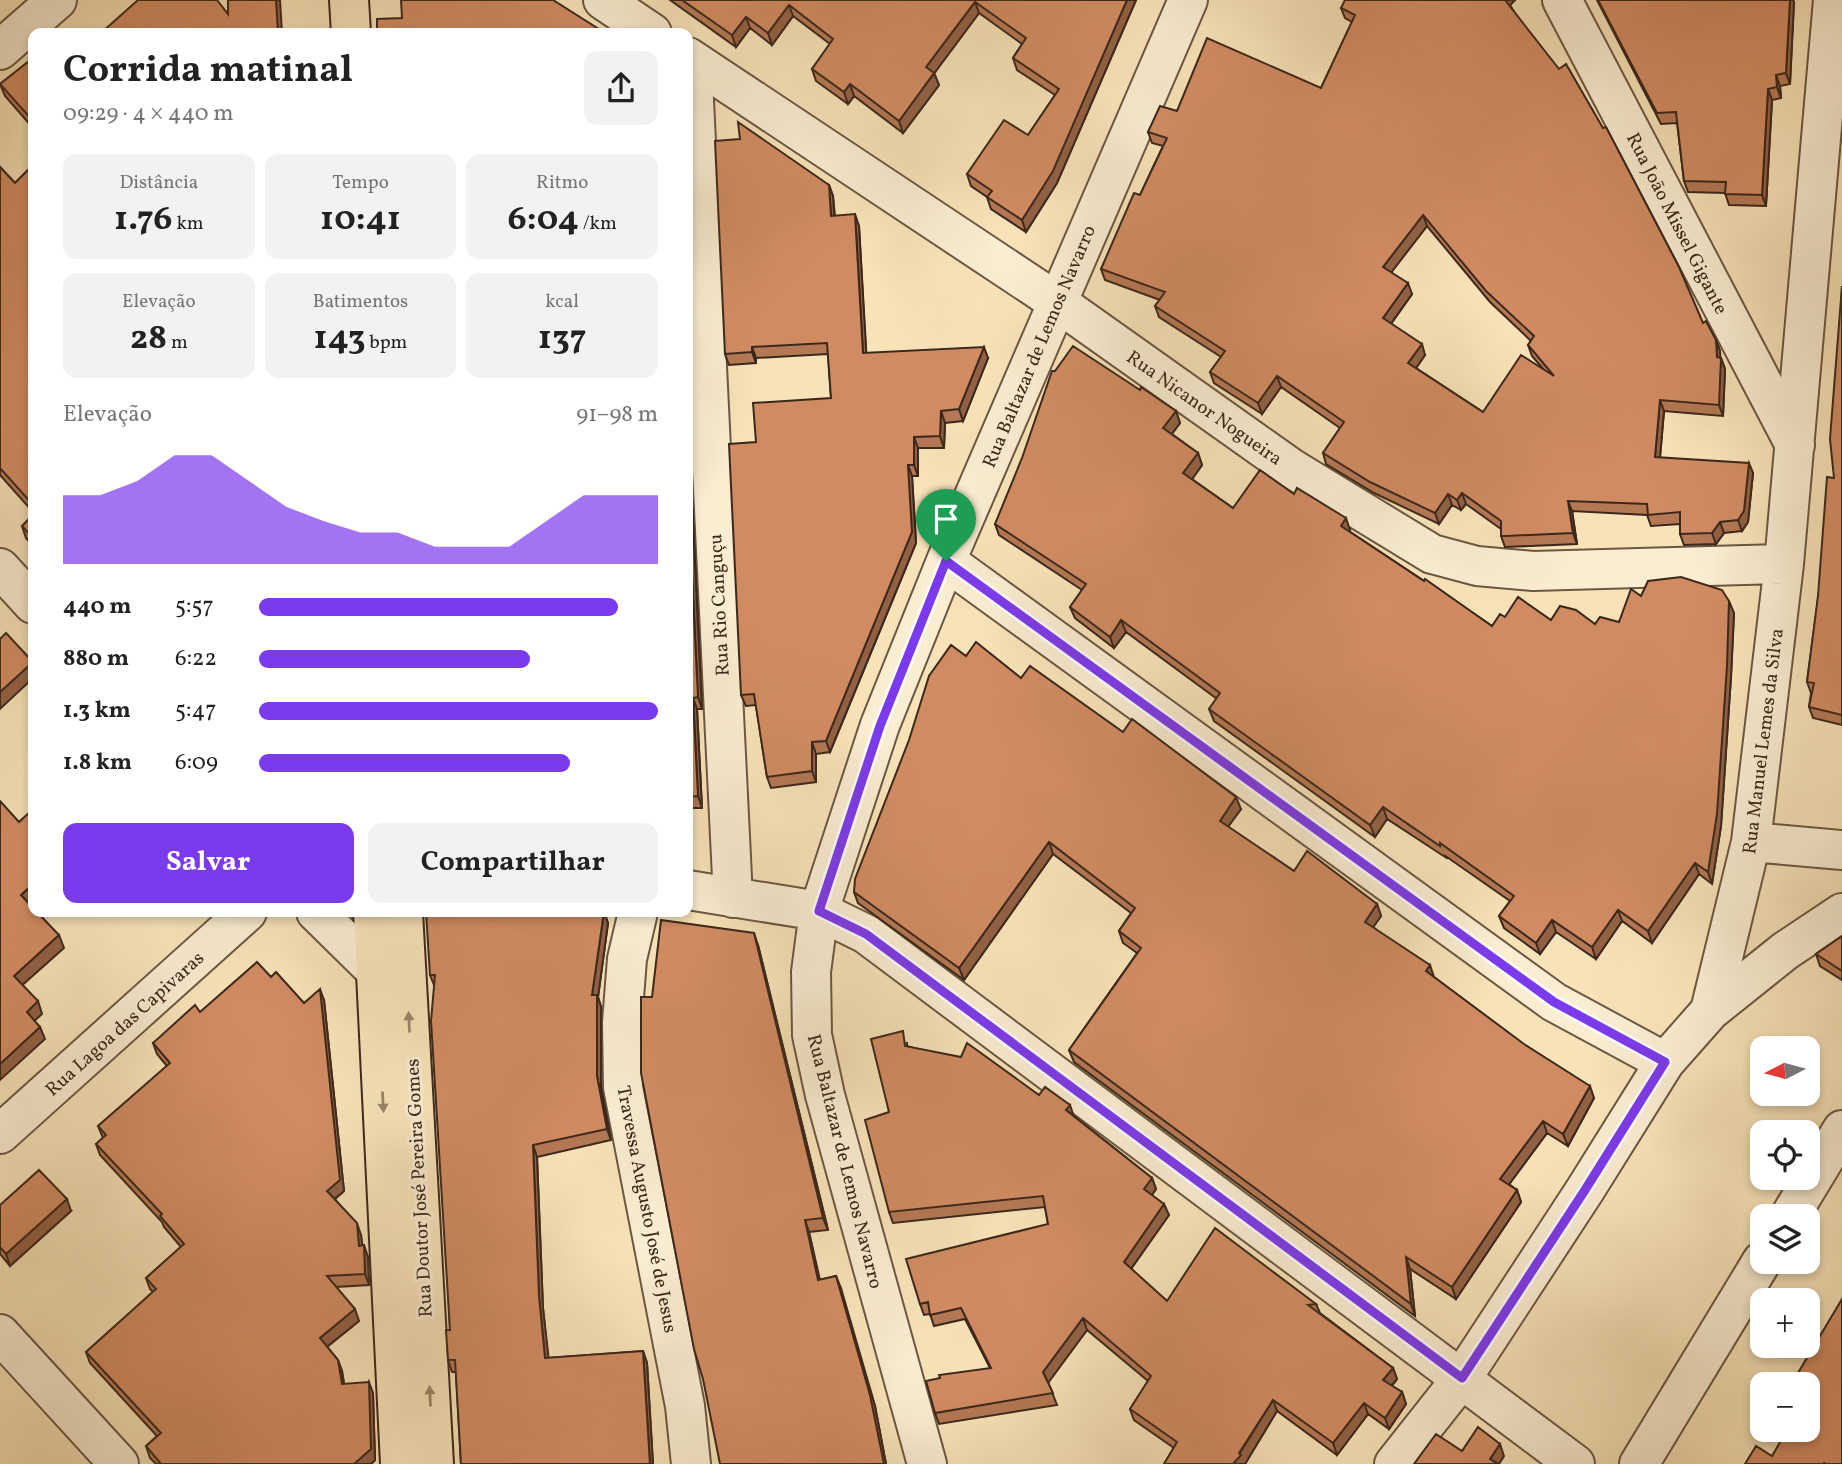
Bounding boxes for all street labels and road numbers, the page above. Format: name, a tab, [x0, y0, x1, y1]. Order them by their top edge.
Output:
street label: Rua João Missel Gigante	[1619, 129, 1733, 319]
street label: Rua Baltazar de Lemos Navarro	[977, 221, 1103, 472]
street label: Rua Nicanor Nogueira	[1121, 345, 1287, 472]
street label: Rua Rio Canguçu	[703, 533, 737, 677]
street label: Rua Manuel Lemes da Silva	[1737, 627, 1791, 856]
street label: Rua Lagoa das Capivaras	[40, 946, 211, 1103]
street label: Rua Baltazar de Lemos Navarro	[800, 1032, 888, 1291]
street label: Rua Doutor José Pereira Gomes	[400, 1058, 440, 1318]
street label: Travessa Augusto José de Jesus	[609, 1084, 683, 1335]

